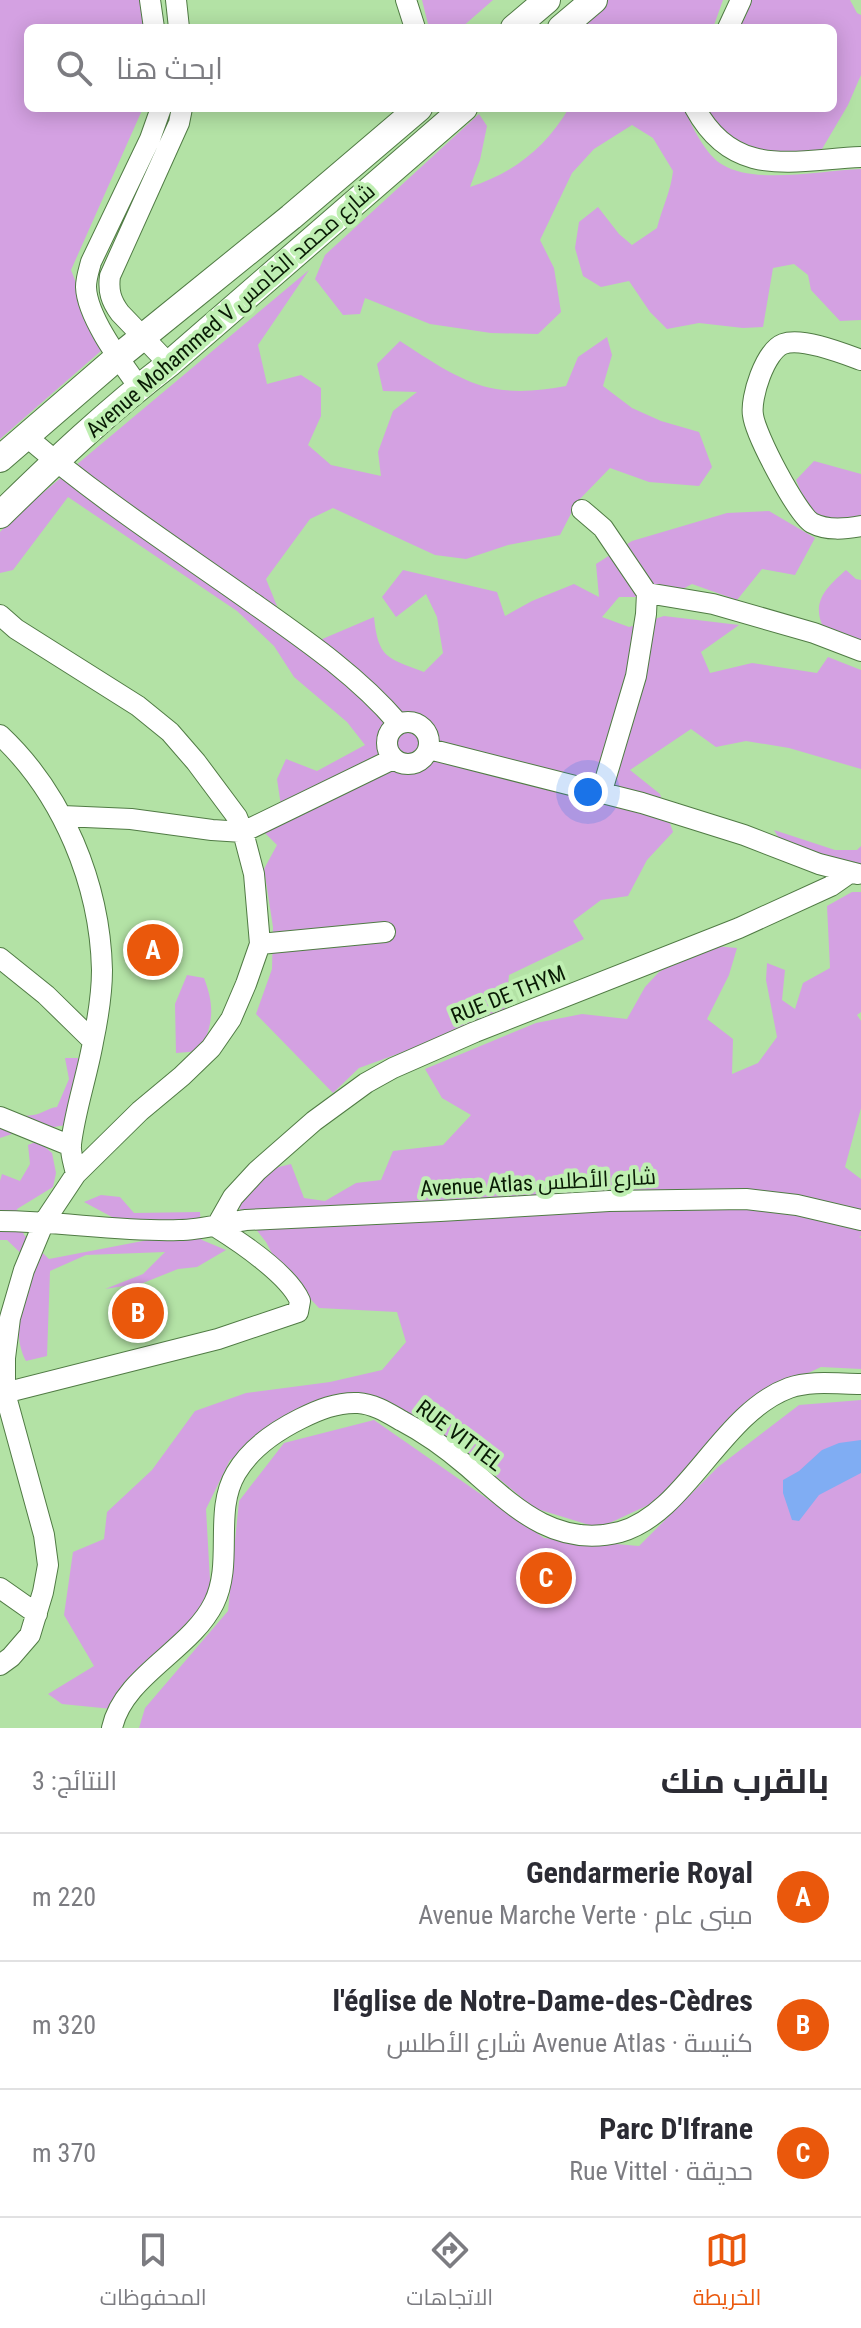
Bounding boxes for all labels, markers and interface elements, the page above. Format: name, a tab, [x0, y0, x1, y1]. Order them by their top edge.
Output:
search box	[24, 24, 837, 112]
icon: search	[52, 46, 96, 90]
text: ابحث هنا	[116, 51, 223, 86]
street label: Avenue Mohammed V شارع محمد الخامس	[81, 178, 381, 444]
your location	[568, 772, 608, 812]
pin: A	[127, 920, 179, 980]
street label: RUE DE THYM	[447, 960, 569, 1029]
street label: Avenue Atlas شارع الأطلس	[419, 1164, 657, 1203]
pin: B	[112, 1283, 164, 1343]
street label: RUE VITTEL	[411, 1395, 508, 1476]
pin: C	[520, 1548, 572, 1608]
text: بالقرب منك	[661, 1761, 829, 1801]
text: النتائج: 3	[32, 1766, 117, 1796]
text: Gendarmerie Royal	[526, 1855, 753, 1890]
text: 220 m	[32, 1882, 96, 1912]
text: A	[795, 1882, 811, 1912]
text: مبنى عام · Avenue Marche Verte	[418, 1900, 753, 1930]
text: l'église de Notre-Dame-des-Cèdres	[332, 1983, 753, 2018]
text: 320 m	[32, 2010, 96, 2040]
text: B	[796, 2010, 810, 2040]
text: كنيسة · Avenue Atlas شارع الأطلس	[386, 2028, 753, 2058]
text: Parc D'Ifrane	[599, 2111, 753, 2146]
text: 370 m	[32, 2138, 96, 2168]
text: C	[796, 2138, 810, 2168]
text: حديقة · Rue Vittel	[569, 2156, 753, 2186]
tab: المحفوظات	[100, 2228, 207, 2318]
tab: الاتجاهات	[406, 2228, 493, 2318]
tab: الخريطة	[693, 2228, 761, 2318]

